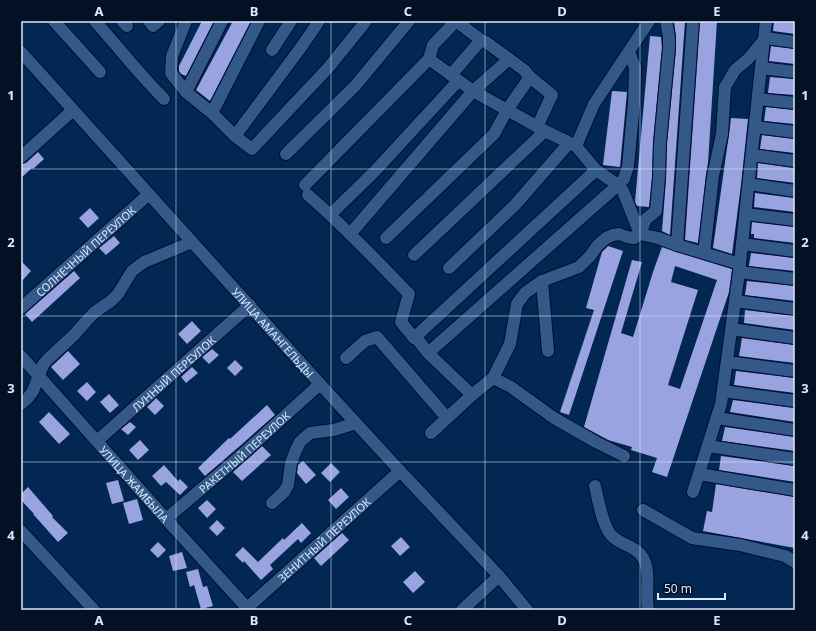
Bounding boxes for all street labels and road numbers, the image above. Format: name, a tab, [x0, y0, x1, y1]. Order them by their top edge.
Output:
street label: СОЛНЕЧНЫЙ ПЕРЕУЛОК	[32, 202, 138, 299]
street label: УЛИЦА АМАНГЕЛЬДЫ	[229, 284, 318, 380]
street label: ЛУННЫЙ ПЕРЕУЛОК	[128, 332, 218, 414]
street label: РАКЕТНЫЙ ПЕРЕУЛОК	[195, 408, 293, 496]
street label: УЛИЦА ЖАМБЫЛА	[97, 442, 173, 526]
street label: ЗЕНИТНЫЙ ПЕРЕУЛОК	[274, 494, 373, 585]

